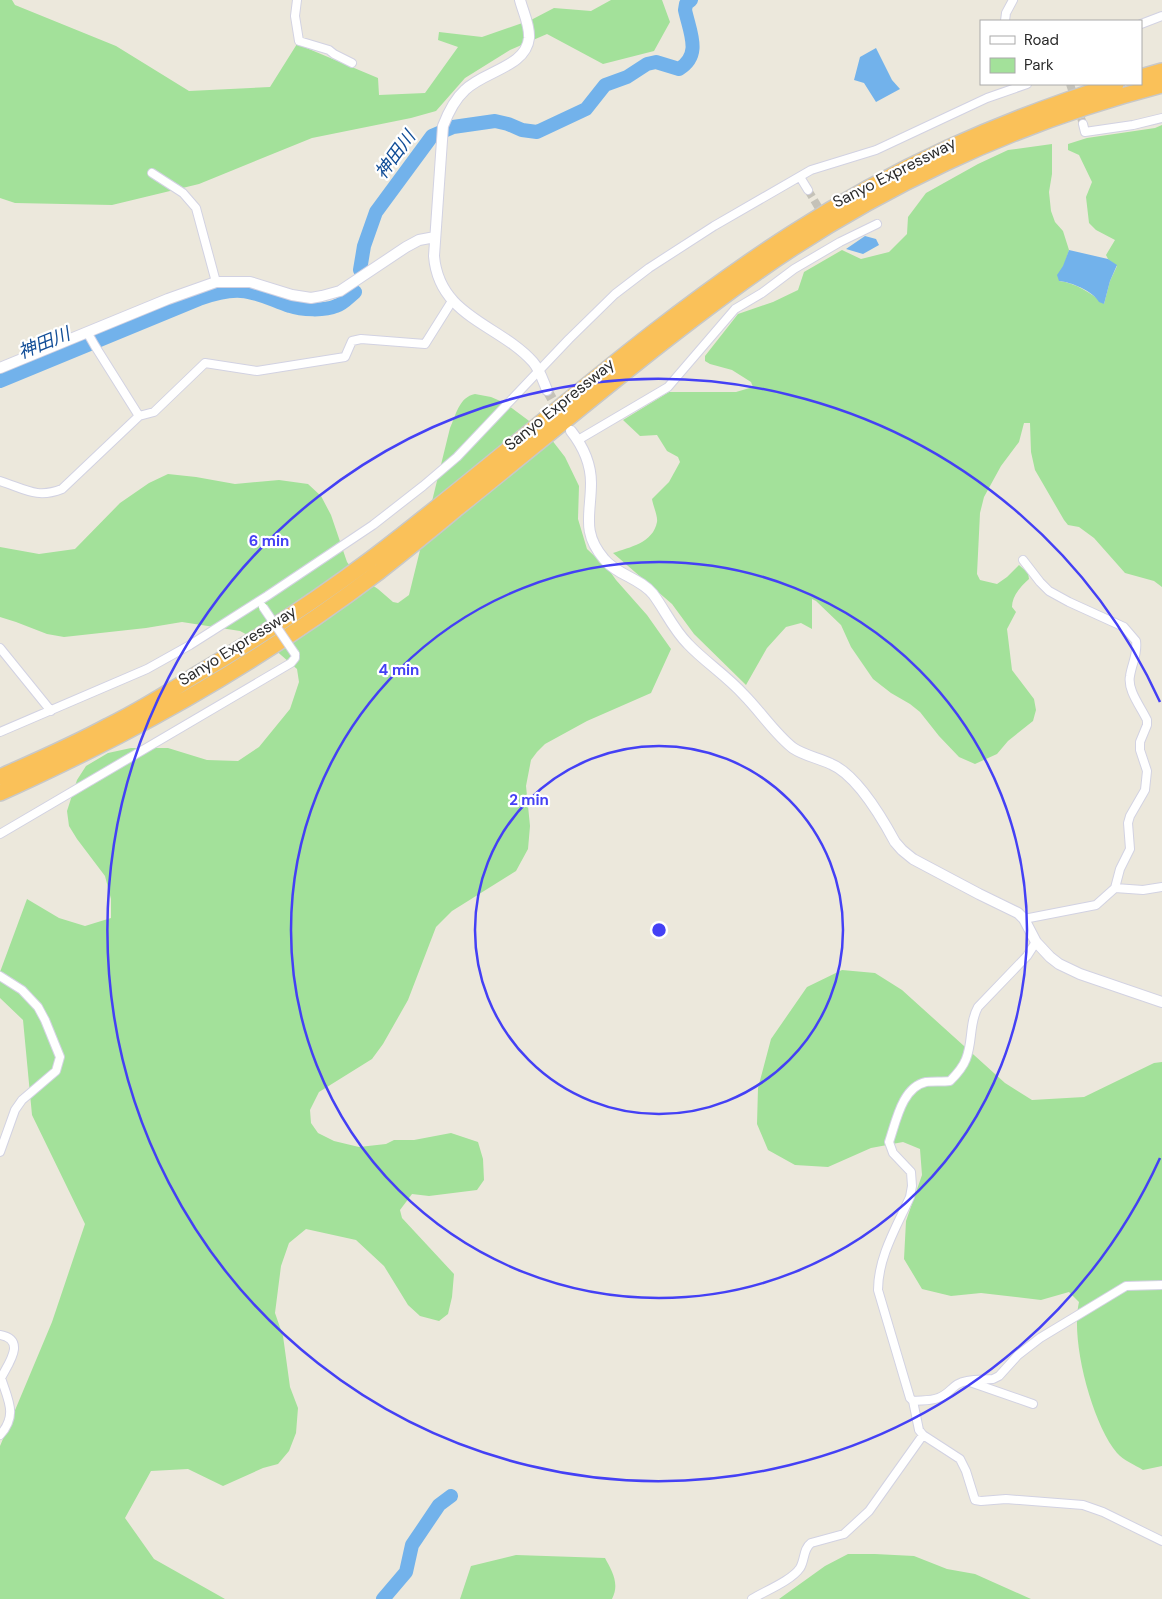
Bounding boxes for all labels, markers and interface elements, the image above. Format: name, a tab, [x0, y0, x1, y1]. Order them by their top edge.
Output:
legend	[980, 20, 1142, 85]
text: Road	[1024, 30, 1059, 50]
text: Park	[1024, 55, 1054, 75]
water label: 神田川	[369, 124, 422, 184]
street label: Sanyo Expressway	[829, 132, 959, 213]
water label: 神田川	[14, 321, 75, 364]
street label: Sanyo Expressway	[500, 354, 619, 455]
text: 6 min	[249, 531, 289, 551]
street label: Sanyo Expressway	[174, 601, 300, 690]
text: 4 min	[379, 660, 419, 680]
text: 2 min	[509, 790, 549, 810]
centre of rings	[650, 921, 668, 939]

